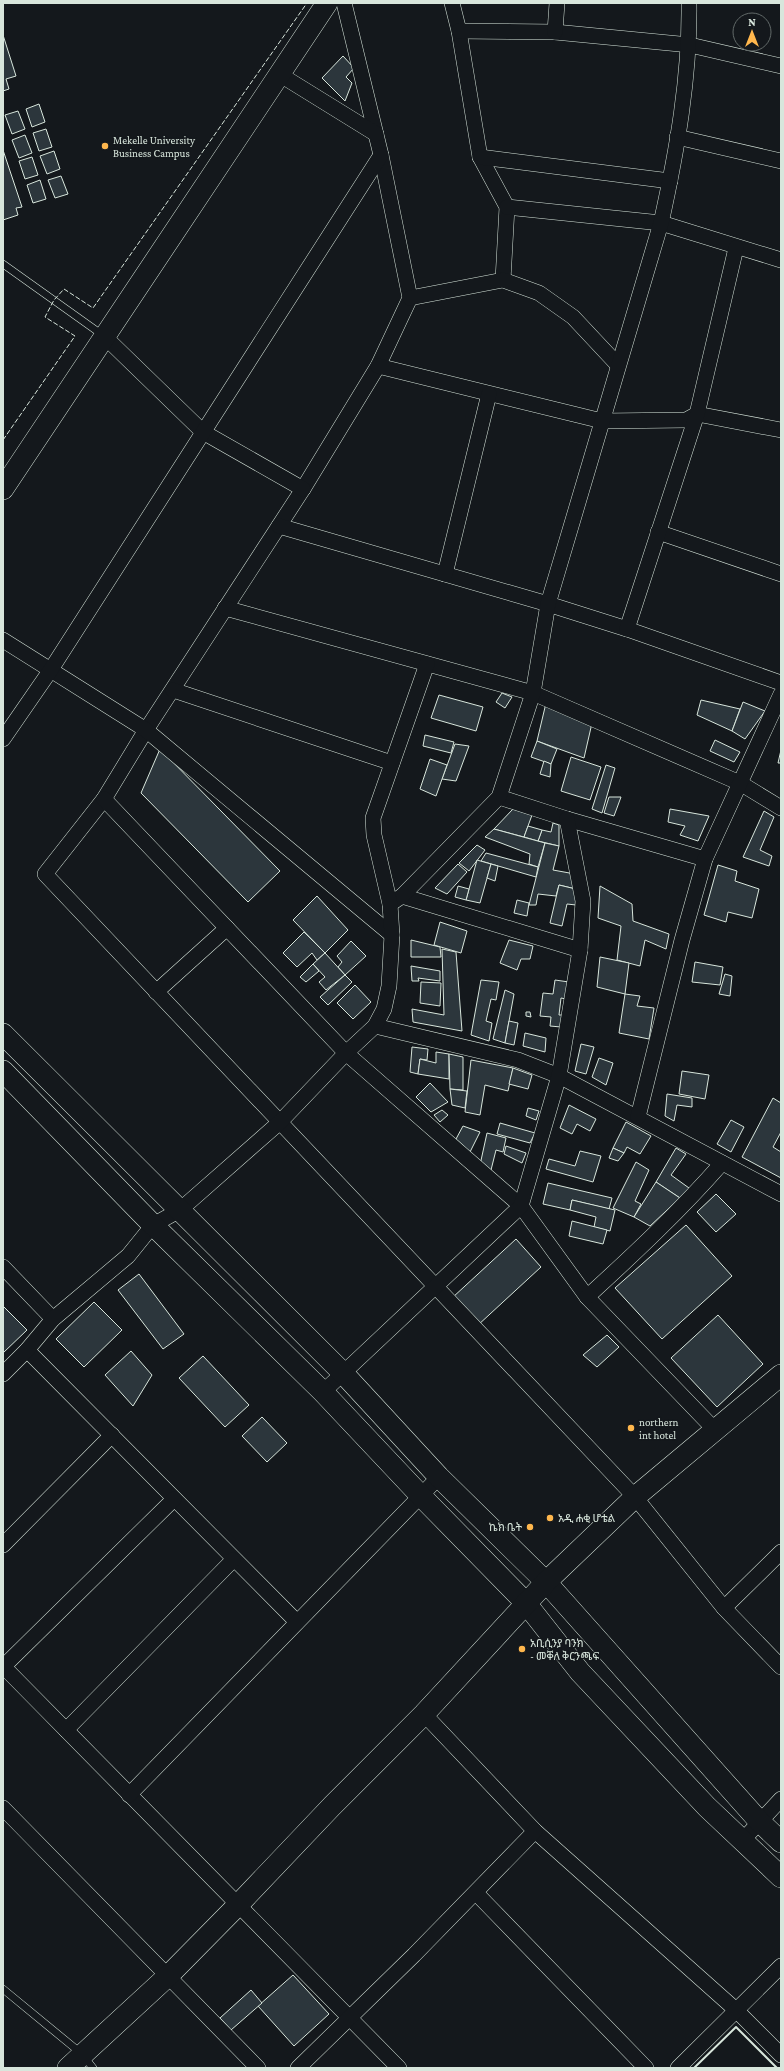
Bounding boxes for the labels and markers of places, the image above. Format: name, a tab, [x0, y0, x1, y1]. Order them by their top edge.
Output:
place label: Mekelle University Business Campus	[113, 134, 196, 160]
marker: Mekelle University Business Campus	[100, 141, 110, 151]
place label: northern int hotel	[639, 1416, 679, 1441]
marker: northern int hotel	[626, 1423, 636, 1433]
place label: አዲ ሐቂ ሆቴል	[558, 1512, 616, 1524]
marker: አዲ ሐቂ ሆቴል	[545, 1513, 555, 1523]
place label: ኬክ ቤት	[489, 1521, 522, 1533]
marker: ኬክ ቤት	[525, 1522, 535, 1532]
place label: አቢሲንያ ባንክ - መቐለ ቅርንጫፍ	[530, 1637, 599, 1662]
marker: አቢሲንያ ባንክ - መቐለ ቅርንጫፍ	[517, 1644, 527, 1654]

